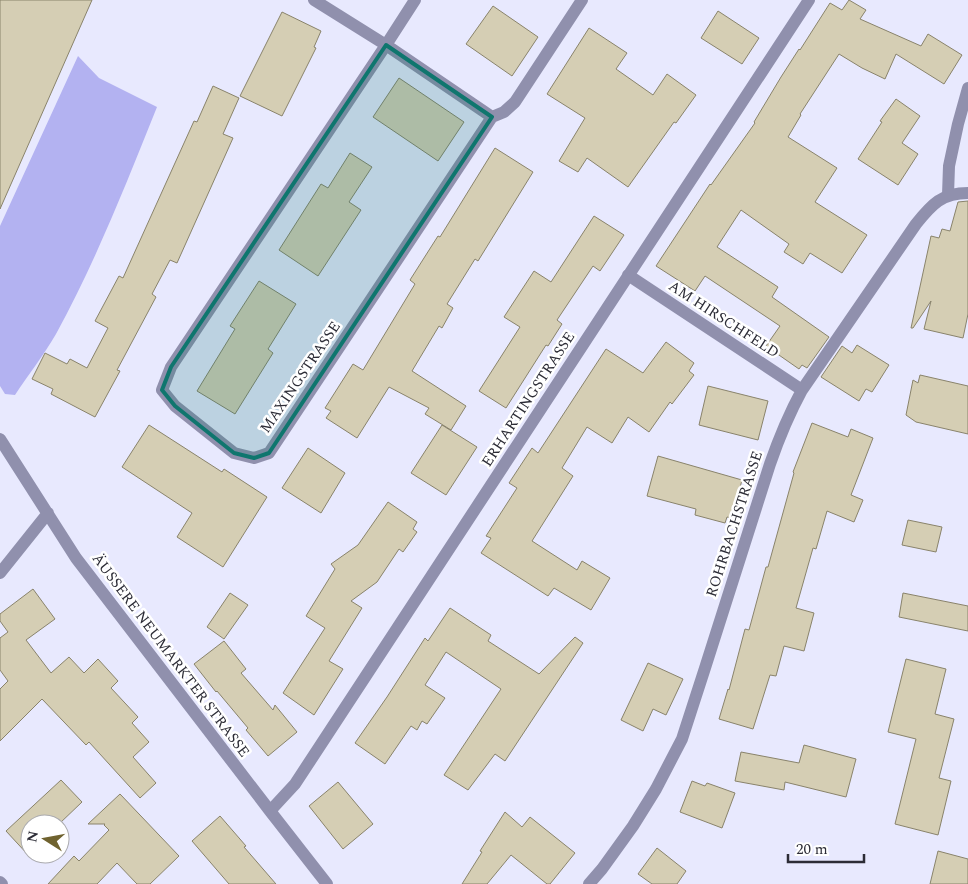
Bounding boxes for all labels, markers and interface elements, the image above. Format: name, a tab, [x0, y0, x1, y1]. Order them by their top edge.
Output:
street label: AM HIRSCHFELD	[664, 275, 784, 364]
street label: MAXINGSTRASSE	[254, 317, 347, 438]
street label: ERHARTINGSTRASSE	[476, 327, 581, 471]
street label: ROHRBACHSTRASSE	[700, 448, 769, 600]
street label: ÄUSSERE NEUMARKTER STRASSE	[86, 548, 255, 762]
north arrow	[20, 814, 70, 864]
text: N	[21, 829, 44, 844]
scale bar	[788, 832, 864, 864]
text: 20 m	[796, 838, 828, 861]

